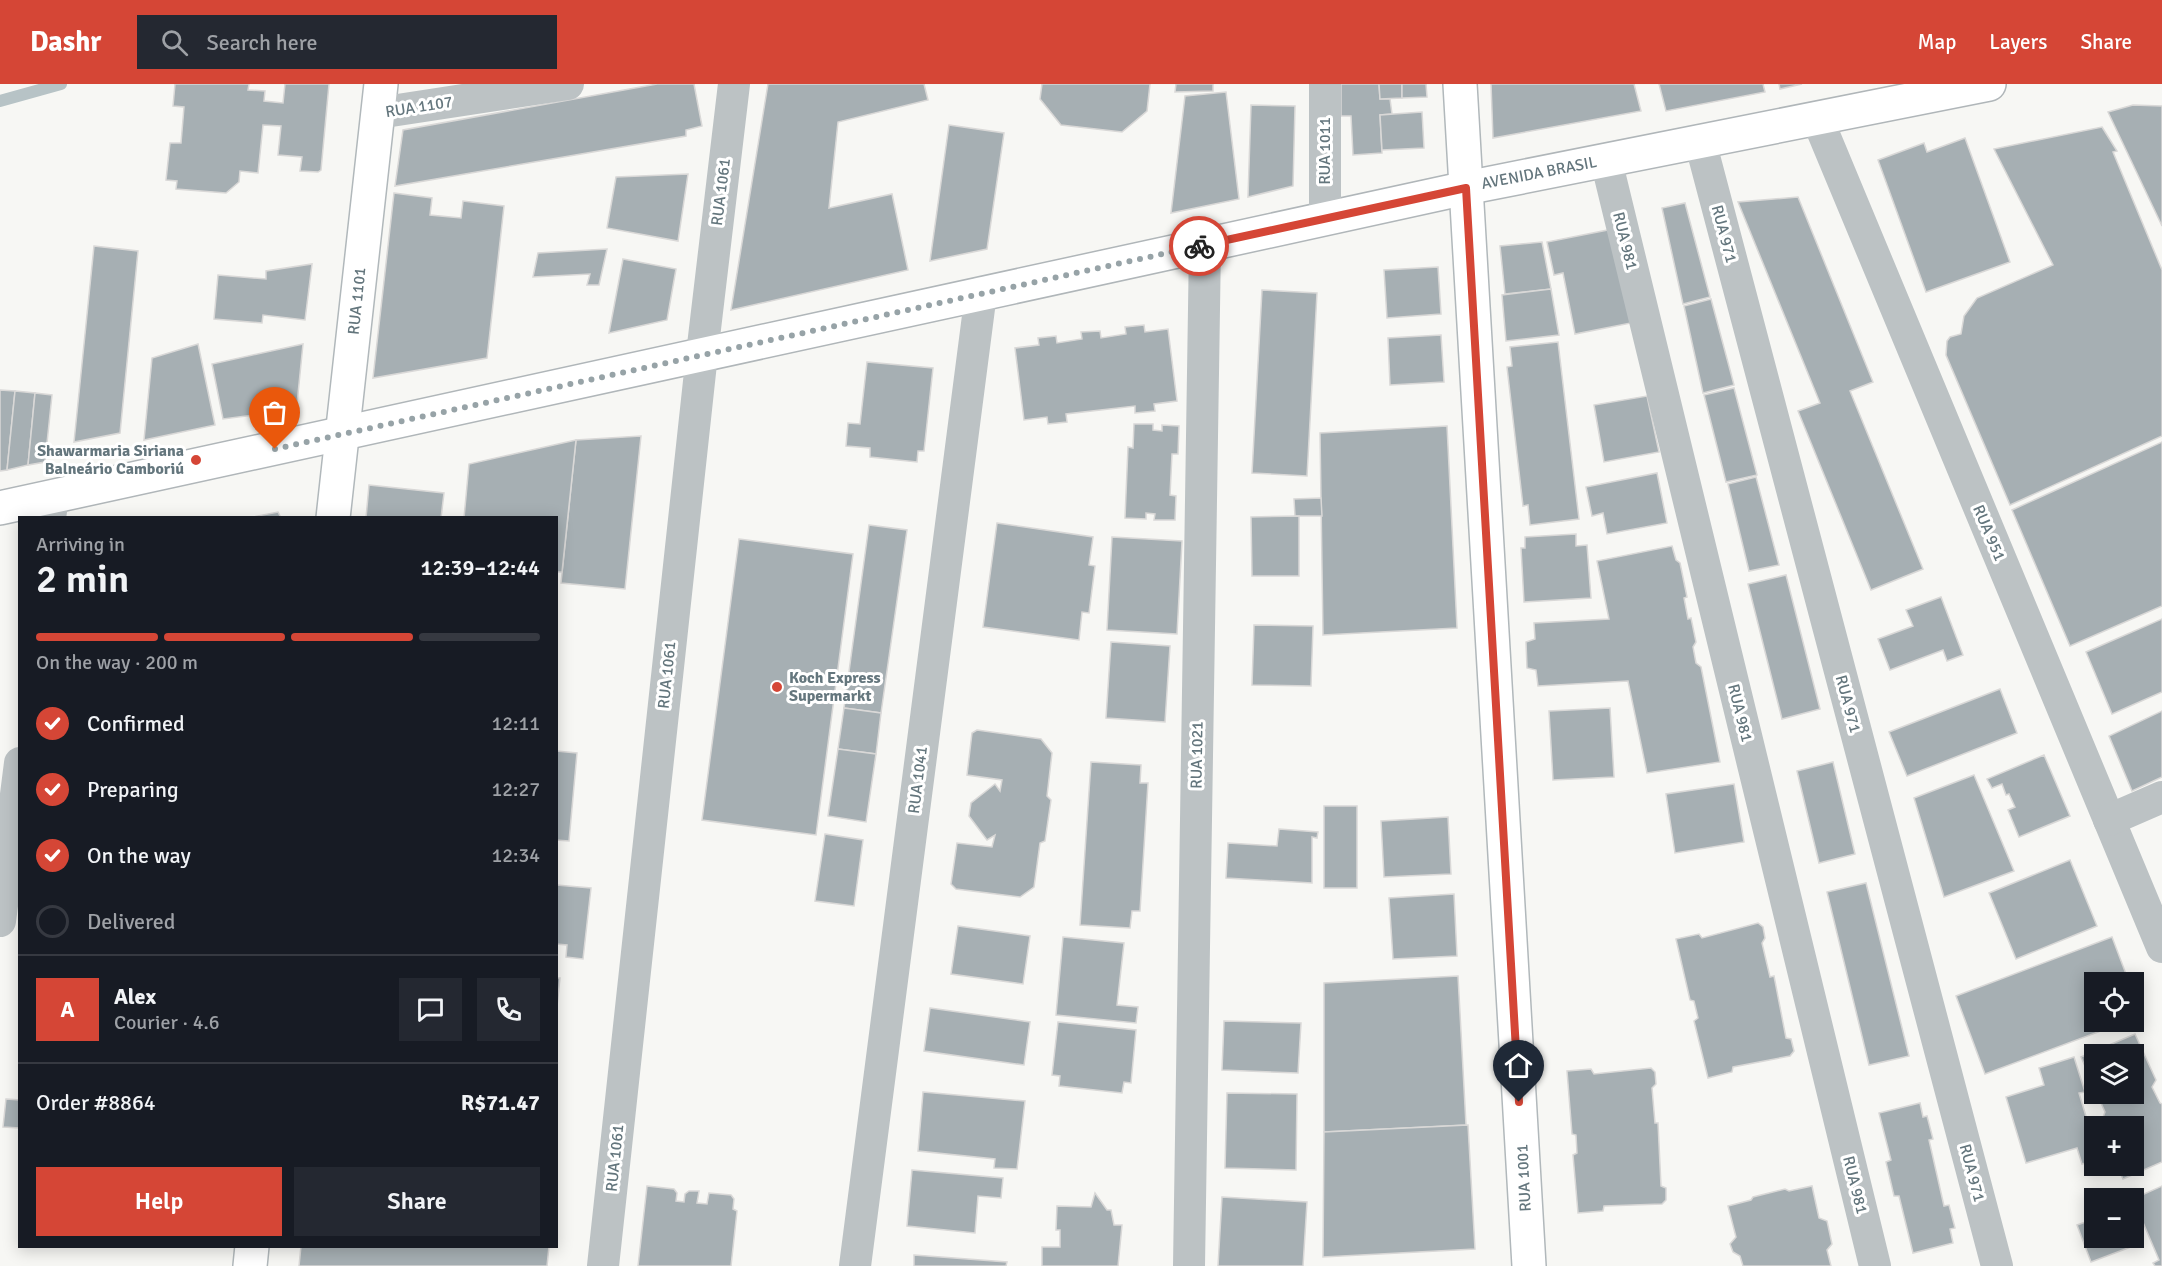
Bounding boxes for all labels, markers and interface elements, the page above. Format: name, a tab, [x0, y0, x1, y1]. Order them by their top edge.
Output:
search box	[137, 15, 557, 69]
text: Dashr	[30, 25, 101, 59]
icon: search	[158, 26, 191, 59]
text: Search here	[206, 29, 317, 56]
text: Map	[1918, 29, 1956, 55]
text: Layers	[1989, 29, 2047, 55]
text: Share	[2080, 29, 2132, 55]
street label: RUA 1107	[384, 92, 454, 122]
street label: RUA 1011	[1315, 117, 1335, 185]
street label: AVENIDA BRASIL	[1480, 152, 1598, 194]
street label: RUA 1061	[707, 157, 735, 227]
street label: RUA 971	[1707, 203, 1741, 265]
street label: RUA 981	[1608, 210, 1642, 272]
courier	[1169, 216, 1229, 276]
icon: bike	[1183, 230, 1216, 263]
street label: RUA 1101	[344, 266, 370, 336]
pin	[249, 387, 300, 449]
icon: bag	[258, 396, 291, 429]
place label: Shawarmaria Siriana Balneário Camboriú	[37, 441, 184, 479]
marker: Shawarmaria Siriana Balneário Camboriú	[189, 453, 203, 467]
street label: RUA 951	[1968, 502, 2010, 564]
text: Arriving in	[36, 532, 125, 557]
text: 12:39–12:44	[421, 554, 540, 581]
text: 2 min	[36, 555, 129, 603]
street label: RUA 1061	[654, 640, 680, 710]
text: On the way · 200 m	[36, 650, 198, 675]
place label: Koch Express Supermarkt	[789, 668, 881, 706]
street label: RUA 971	[1831, 673, 1865, 735]
marker: Koch Express Supermarkt	[770, 680, 784, 694]
street label: RUA 981	[1723, 682, 1757, 744]
icon: check	[36, 707, 69, 740]
text: Confirmed	[87, 710, 185, 737]
text: 12:11	[491, 711, 540, 736]
street label: RUA 1021	[1186, 721, 1208, 789]
street label: RUA 1041	[904, 745, 932, 815]
icon: check	[36, 773, 69, 806]
text: Preparing	[87, 776, 179, 803]
text: 12:27	[491, 777, 540, 802]
icon: check	[36, 839, 69, 872]
text: On the way	[87, 842, 191, 869]
text: 12:34	[491, 843, 540, 868]
text: Delivered	[87, 908, 175, 935]
map controls	[2084, 972, 2144, 1248]
button: locate	[2084, 972, 2144, 1032]
button: chat	[399, 978, 462, 1041]
button: phone	[477, 978, 540, 1041]
text: Alex	[114, 983, 156, 1010]
text: A	[60, 996, 75, 1023]
text: Courier · 4.6	[114, 1010, 220, 1035]
pin	[1493, 1040, 1544, 1102]
button: layers	[2084, 1044, 2144, 1104]
icon: home	[1502, 1049, 1535, 1082]
text: Order #8864	[36, 1089, 156, 1116]
text: R$71.47	[461, 1089, 540, 1116]
button: +	[2084, 1116, 2144, 1176]
street label: RUA 1061	[602, 1123, 628, 1193]
street label: RUA 971	[1955, 1142, 1989, 1204]
street label: RUA 1001	[1512, 1144, 1536, 1212]
street label: RUA 981	[1838, 1154, 1872, 1216]
button: Help	[36, 1167, 282, 1236]
button: Share	[294, 1167, 540, 1236]
button: −	[2084, 1188, 2144, 1248]

